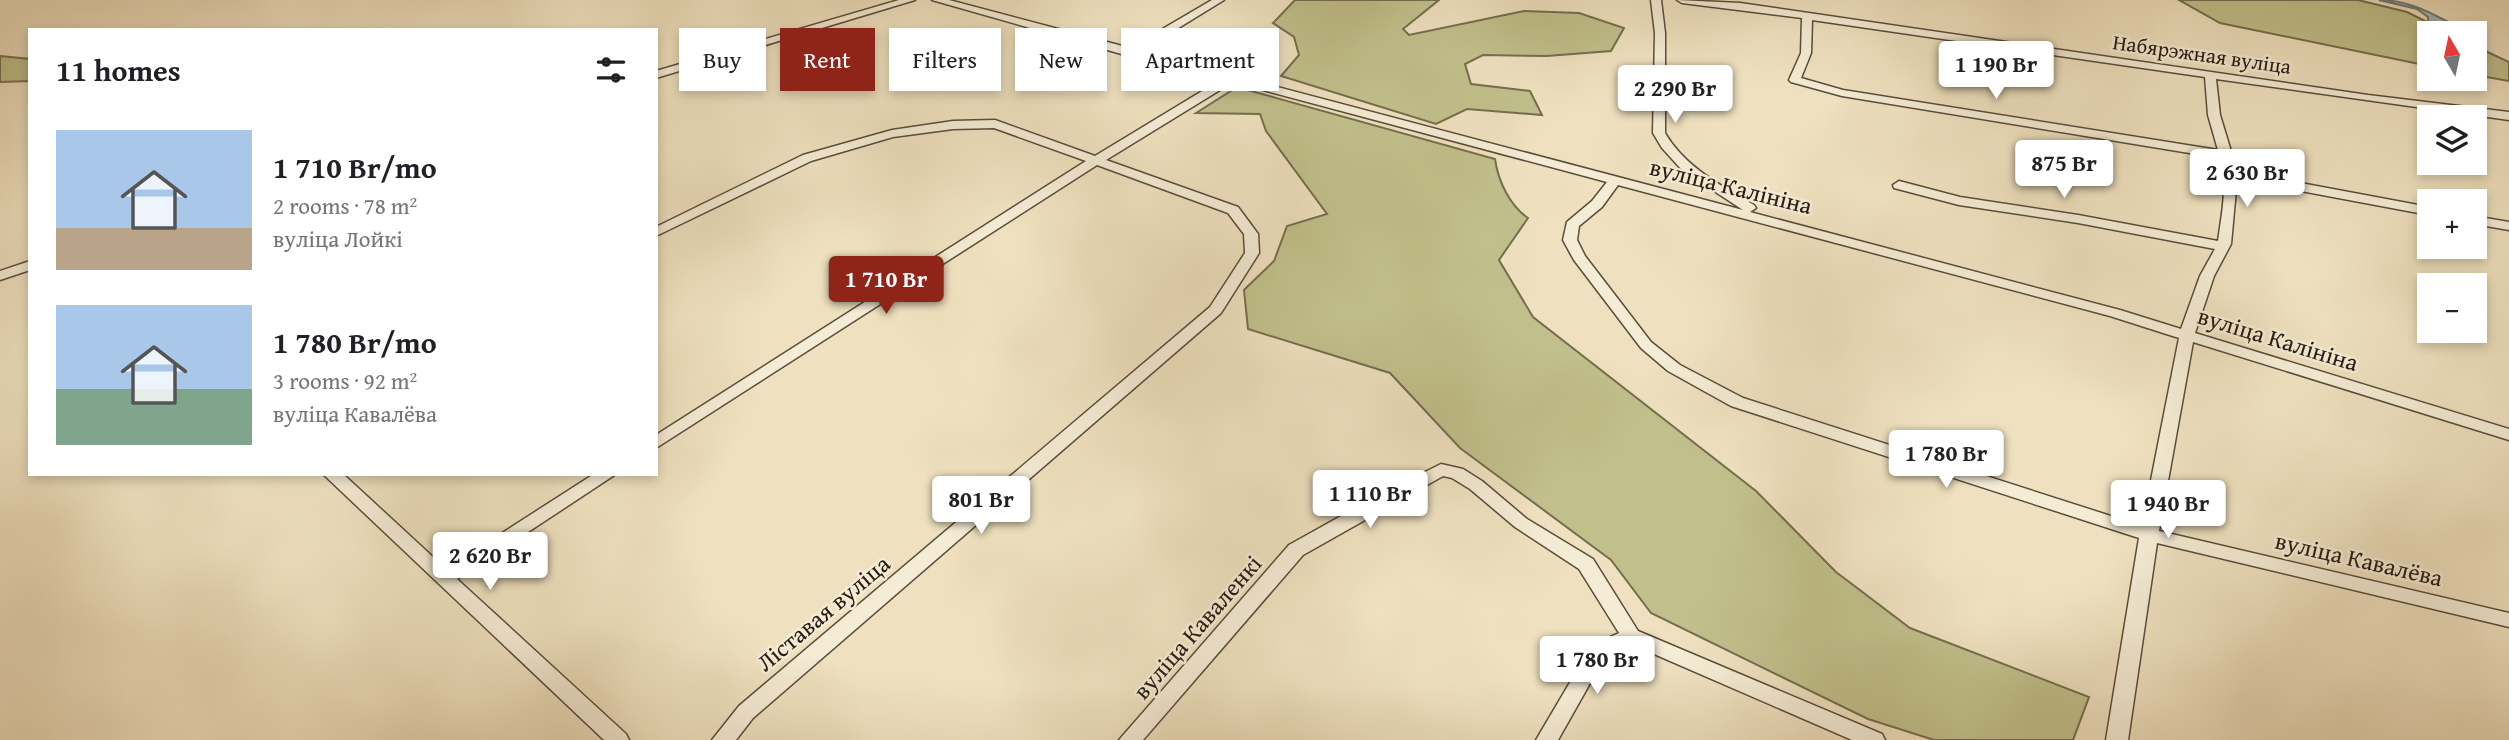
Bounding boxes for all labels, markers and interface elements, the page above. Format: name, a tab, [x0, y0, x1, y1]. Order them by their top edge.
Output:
north arrow	[2417, 21, 2487, 91]
map controls	[2417, 21, 2487, 343]
street label: Набярэжная вуліца	[2111, 26, 2293, 82]
chip: Buy	[679, 28, 766, 91]
chip: Rent	[780, 28, 875, 91]
chip: Filters	[889, 28, 1001, 91]
chip: New	[1015, 28, 1107, 91]
chip: Apartment	[1121, 28, 1279, 91]
pin: 1 190 Br	[1924, 42, 2068, 101]
text: 1 190 Br	[1955, 47, 2037, 80]
text: 11 homes	[56, 48, 181, 92]
icon: filters	[592, 51, 630, 89]
pin: 2 290 Br	[1603, 66, 1747, 125]
text: 2 290 Br	[1634, 71, 1716, 104]
button: layers	[2417, 105, 2487, 175]
pin: 875 Br	[2007, 140, 2121, 200]
text: 1 710 Br/mo	[273, 145, 437, 189]
text: 875 Br	[2031, 146, 2097, 179]
street label: вуліца Калініна	[1646, 149, 1816, 223]
pin: 2 630 Br	[2175, 150, 2319, 209]
text: 2 630 Br	[2206, 155, 2288, 188]
icon: home	[112, 158, 196, 242]
text: 2 rooms · 78 m²	[273, 189, 417, 222]
button: +	[2417, 189, 2487, 259]
text: вуліца Лойкі	[273, 222, 403, 255]
pin: 1 710 Br	[814, 256, 958, 316]
text: 1 710 Br	[845, 262, 927, 295]
button: −	[2417, 273, 2487, 343]
street label: вуліца Калініна	[2193, 298, 2363, 380]
text: 1 780 Br/mo	[273, 320, 437, 364]
icon: home	[112, 333, 196, 417]
text: 3 rooms · 92 m²	[273, 364, 417, 397]
text: вуліца Кавалёва	[273, 397, 437, 430]
pin: 1 780 Br	[1874, 430, 2018, 490]
text: 1 780 Br	[1905, 436, 1987, 469]
pin: 1 110 Br	[1298, 470, 1442, 530]
pin: 801 Br	[924, 476, 1038, 536]
text: 1 110 Br	[1329, 476, 1411, 509]
pin: 1 940 Br	[2096, 480, 2240, 540]
text: 801 Br	[948, 482, 1014, 515]
text: 1 940 Br	[2127, 486, 2209, 519]
street label: вуліца Кавалёва	[2272, 523, 2447, 595]
pin: 2 620 Br	[418, 532, 562, 592]
text: 2 620 Br	[449, 538, 531, 571]
street label: Ліставая вуліца	[748, 546, 898, 679]
street label: вуліца Каваленкі	[1124, 547, 1270, 707]
pin: 1 780 Br	[1525, 636, 1669, 696]
text: 1 780 Br	[1556, 642, 1638, 675]

